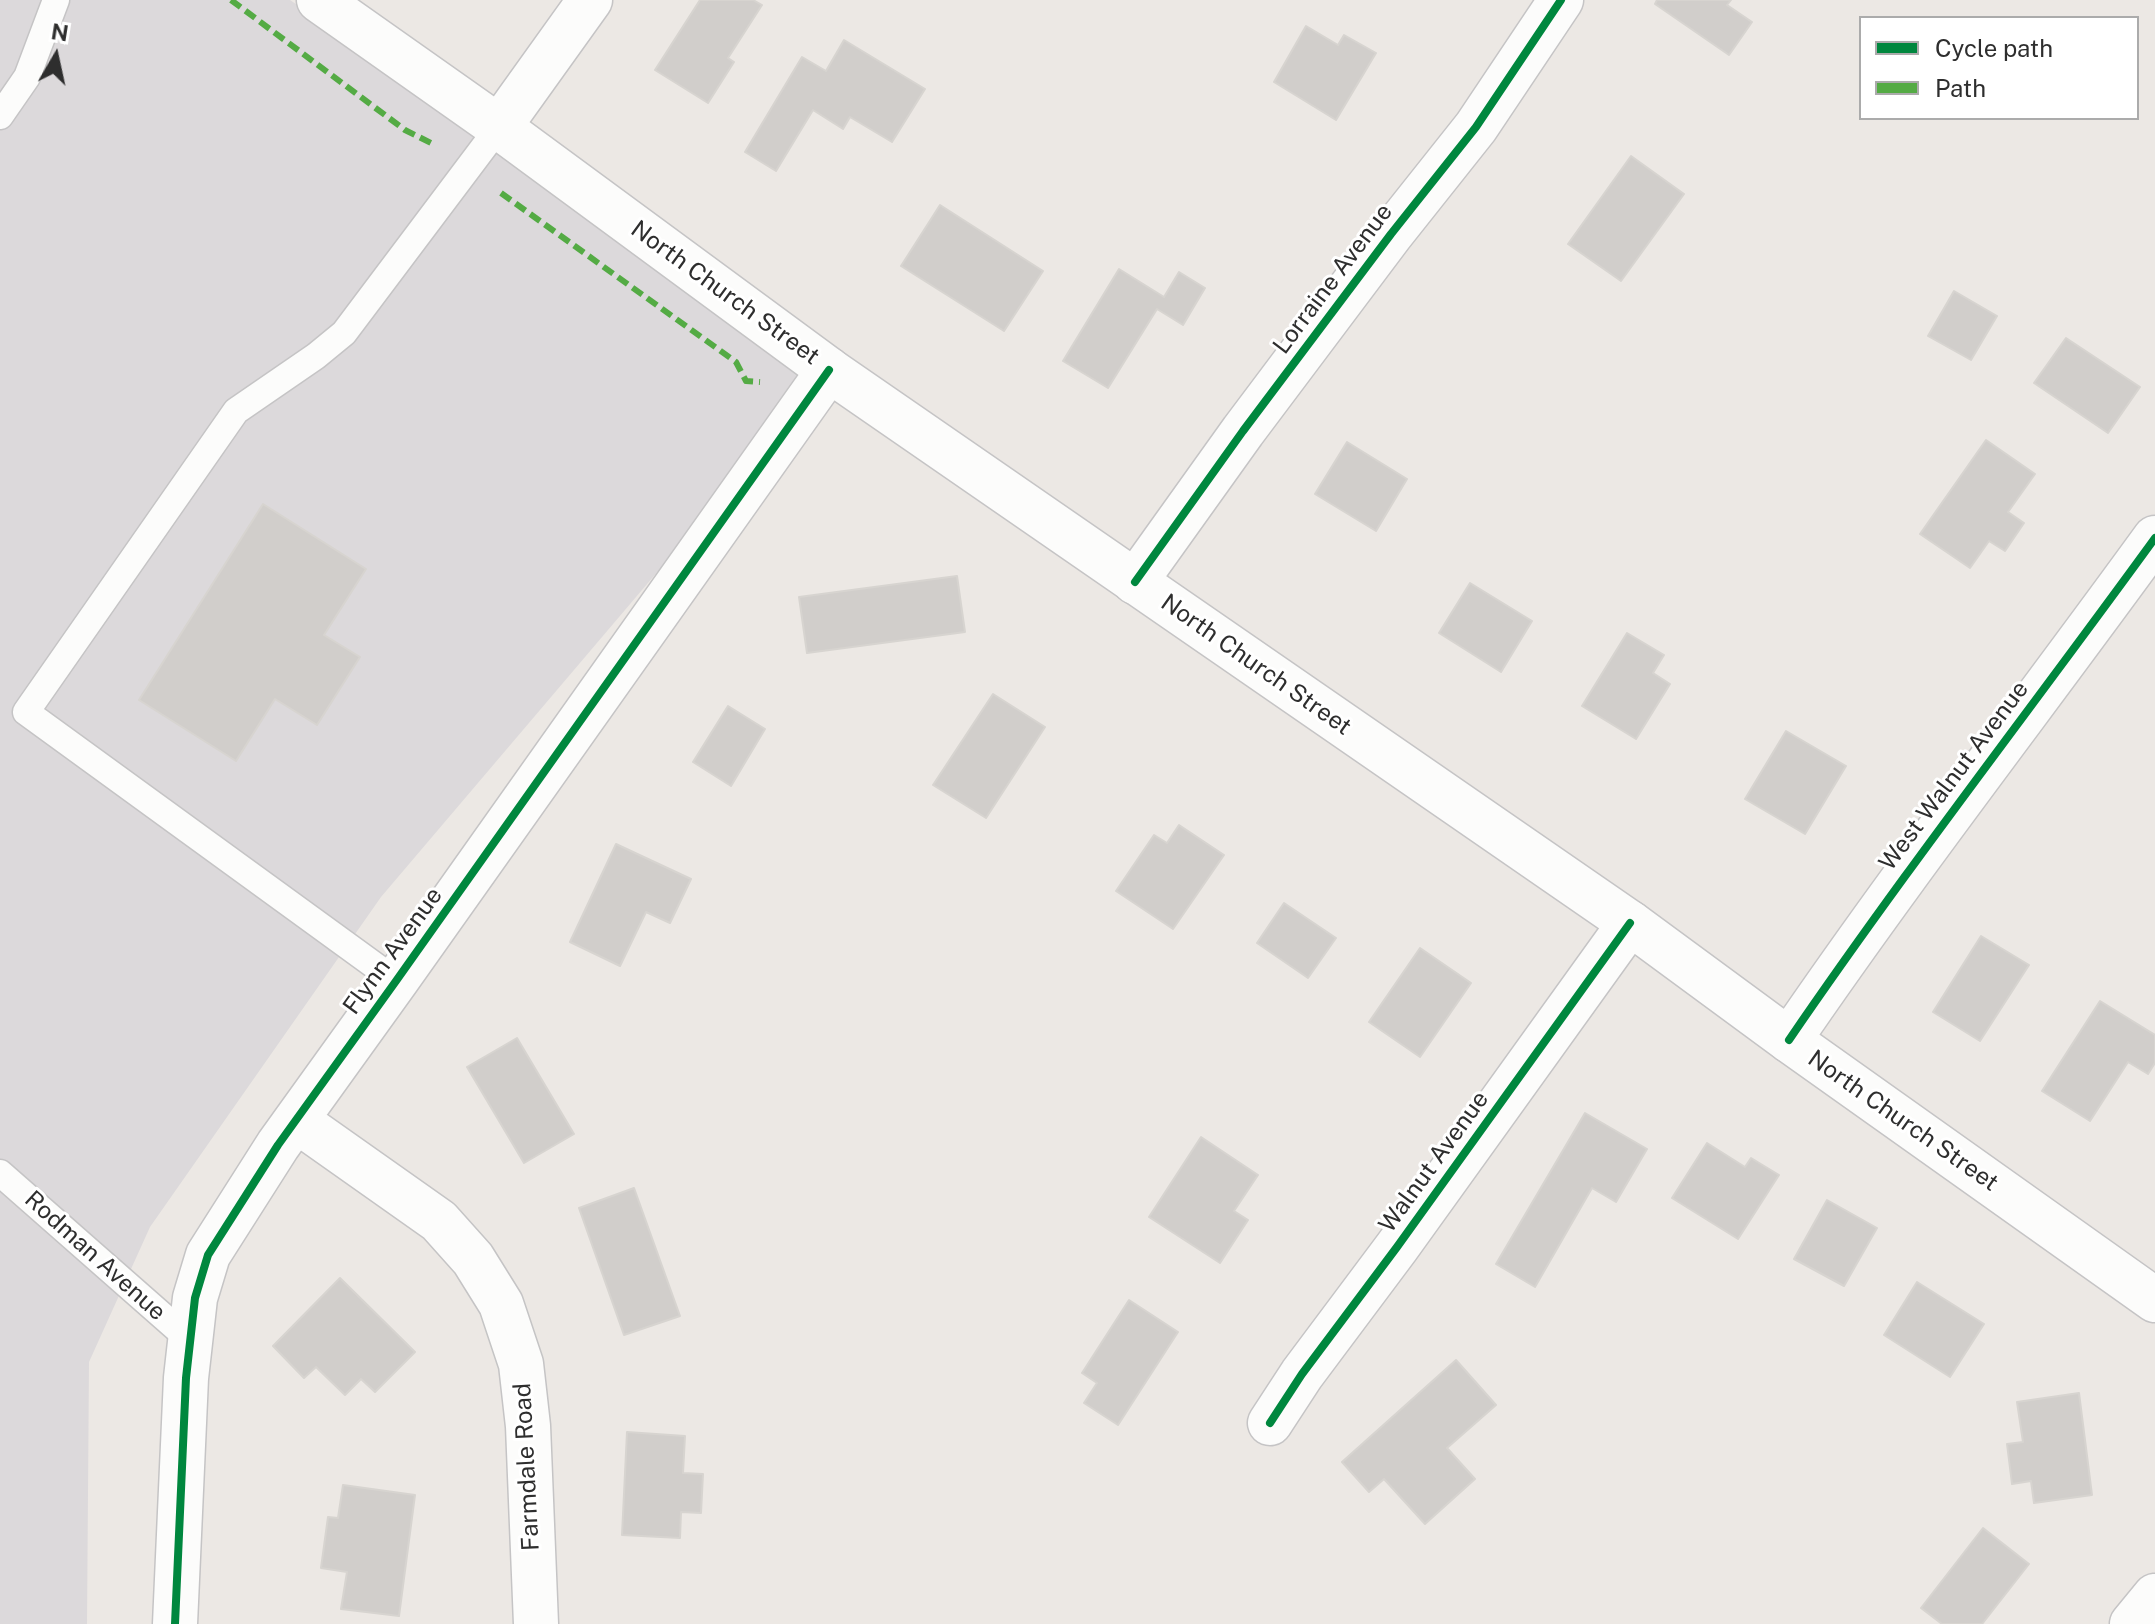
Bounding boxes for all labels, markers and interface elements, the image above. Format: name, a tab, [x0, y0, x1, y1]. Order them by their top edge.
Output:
north arrow	[16, 16, 96, 96]
legend	[1859, 16, 2139, 120]
text: N	[49, 18, 70, 46]
text: Cycle path	[1935, 34, 2053, 62]
text: Path	[1935, 74, 1986, 102]
street label: Lorraine Avenue	[1267, 198, 1399, 360]
street label: North Church Street	[625, 215, 825, 371]
street label: North Church Street	[1155, 588, 1357, 742]
street label: West Walnut Avenue	[1873, 675, 2035, 877]
street label: Flynn Avenue	[337, 882, 449, 1020]
street label: North Church Street	[1802, 1044, 2004, 1198]
street label: Walnut Avenue	[1373, 1086, 1495, 1238]
street label: Rodman Avenue	[18, 1185, 172, 1327]
street label: Farmdale Road	[508, 1382, 546, 1552]

